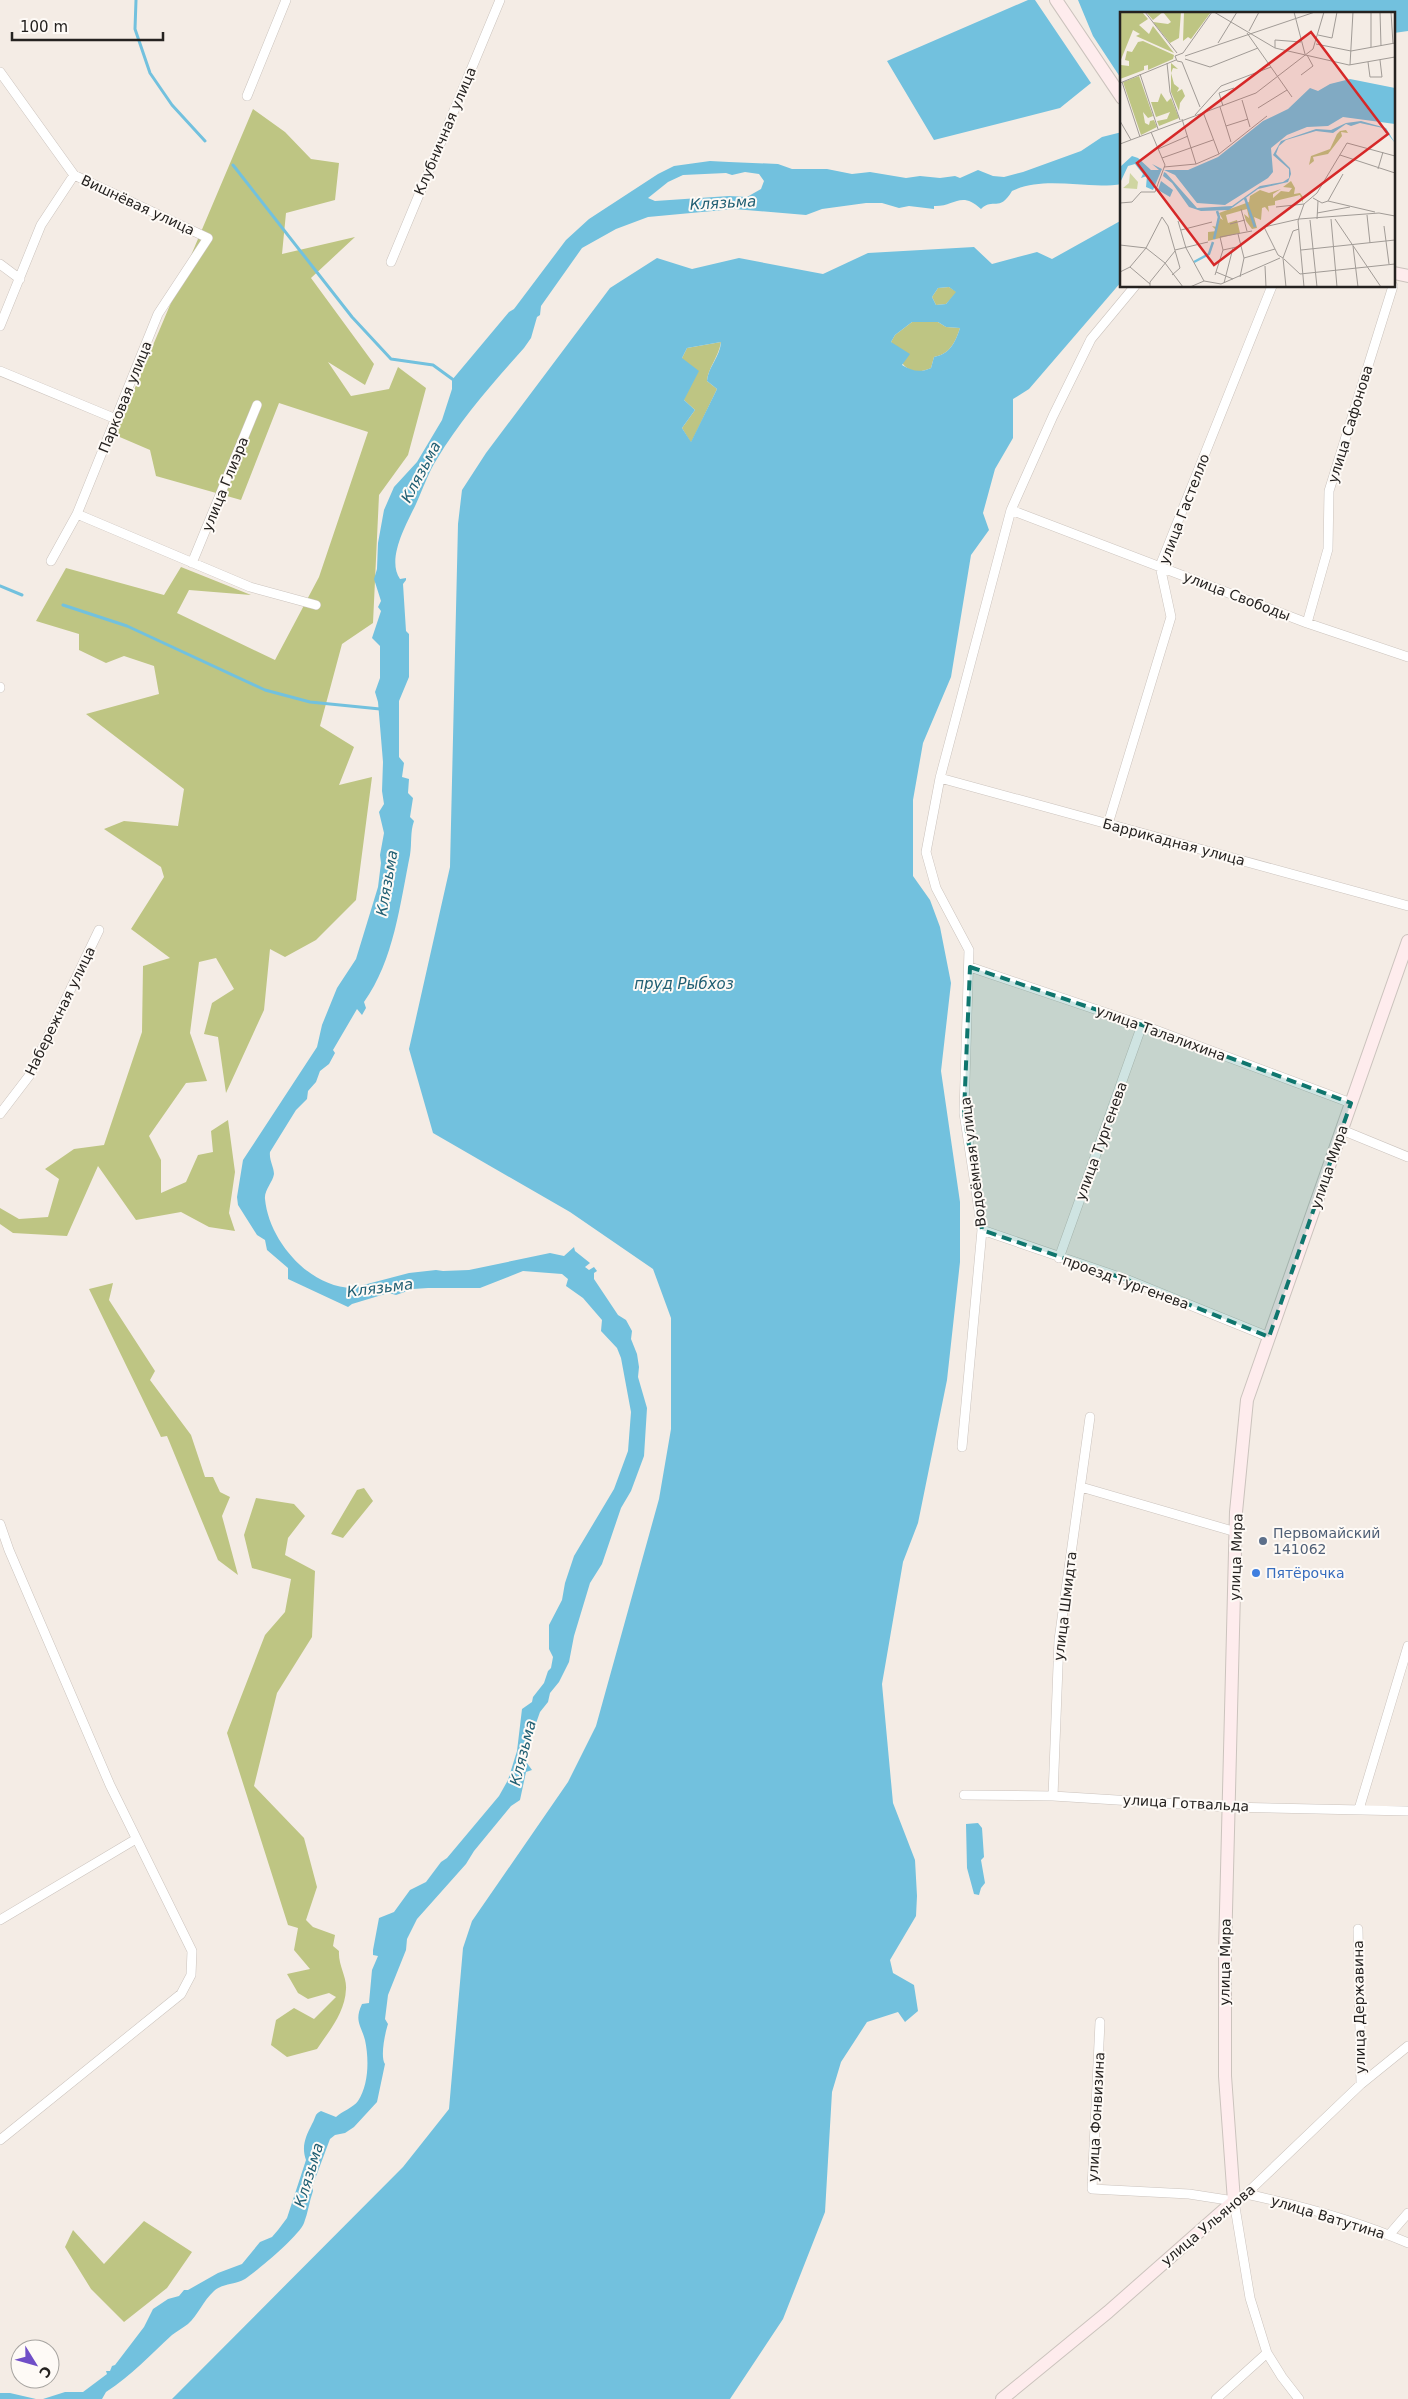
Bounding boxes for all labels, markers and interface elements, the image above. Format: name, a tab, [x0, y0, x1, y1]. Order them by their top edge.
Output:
scale bar	[12, 10, 164, 42]
inset map	[1120, 12, 1396, 288]
text: 100 m	[20, 18, 68, 36]
street label: Клубничная улица	[411, 65, 479, 197]
street label: Вишнёвая улица	[79, 172, 197, 238]
water label: Клязьма	[689, 192, 757, 214]
street label: Парковая улица	[95, 339, 155, 455]
street label: улица Сафонова	[1324, 363, 1376, 485]
street label: улица Глиэра	[199, 434, 251, 534]
water label: Клязьма	[397, 438, 445, 506]
street label: улица Гастелло	[1156, 452, 1212, 566]
street label: улица Свободы	[1181, 568, 1293, 624]
street label: Баррикадная улица	[1101, 815, 1247, 869]
water label: Клязьма	[372, 849, 402, 917]
street label: Набережная улица	[22, 944, 98, 1078]
water label: пруд Рыбхоз	[634, 975, 734, 993]
street label: улица Талалихина	[1094, 1002, 1228, 1064]
street label: улица Тургенева	[1072, 1079, 1130, 1203]
street label: Водоёмная улица	[957, 1096, 989, 1228]
street label: улица Мира	[1307, 1123, 1351, 1211]
street label: проезд Тургенева	[1061, 1252, 1191, 1312]
water label: Клязьма	[346, 1275, 414, 1301]
street label: улица Мира	[1226, 1513, 1246, 1601]
place label: Первомайский 141062	[1273, 1525, 1380, 1557]
marker: Первомайский 141062	[1257, 1535, 1269, 1547]
street label: улица Шмидта	[1050, 1550, 1080, 1662]
place label: Пятёрочка	[1266, 1565, 1344, 1581]
marker: Пятёрочка	[1250, 1567, 1262, 1579]
water label: Клязьма	[506, 1719, 540, 1787]
street label: улица Готвальда	[1122, 1792, 1250, 1814]
street label: улица Мира	[1216, 1918, 1234, 2006]
street label: улица Державина	[1350, 1940, 1368, 2074]
street label: улица Фонвизина	[1085, 2052, 1107, 2182]
water label: Клязьма	[291, 2141, 327, 2209]
street label: улица Ульянова	[1158, 2181, 1258, 2269]
street label: улица Ватутина	[1269, 2192, 1387, 2242]
north arrow	[10, 2339, 60, 2389]
text: С	[36, 2363, 55, 2381]

